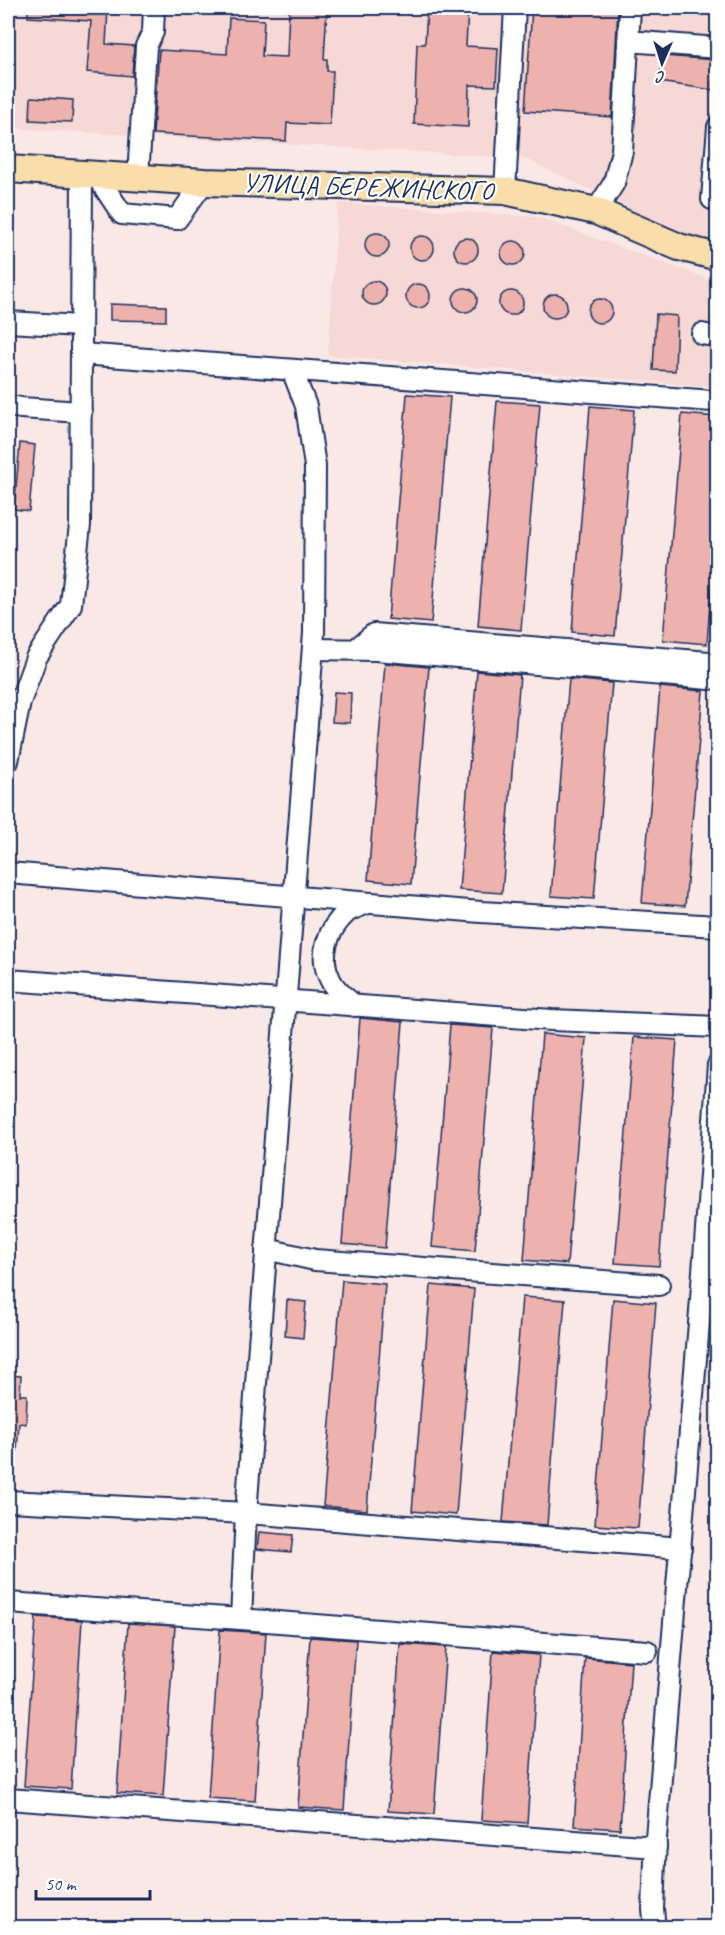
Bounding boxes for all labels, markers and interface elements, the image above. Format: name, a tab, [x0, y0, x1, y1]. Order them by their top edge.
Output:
north arrow	[632, 33, 692, 93]
text: С	[655, 67, 666, 87]
street label: УЛИЦА БЕРЕЖИНСКОГО	[242, 166, 497, 208]
scale bar	[36, 1863, 150, 1901]
text: 50 m	[45, 1873, 78, 1895]

